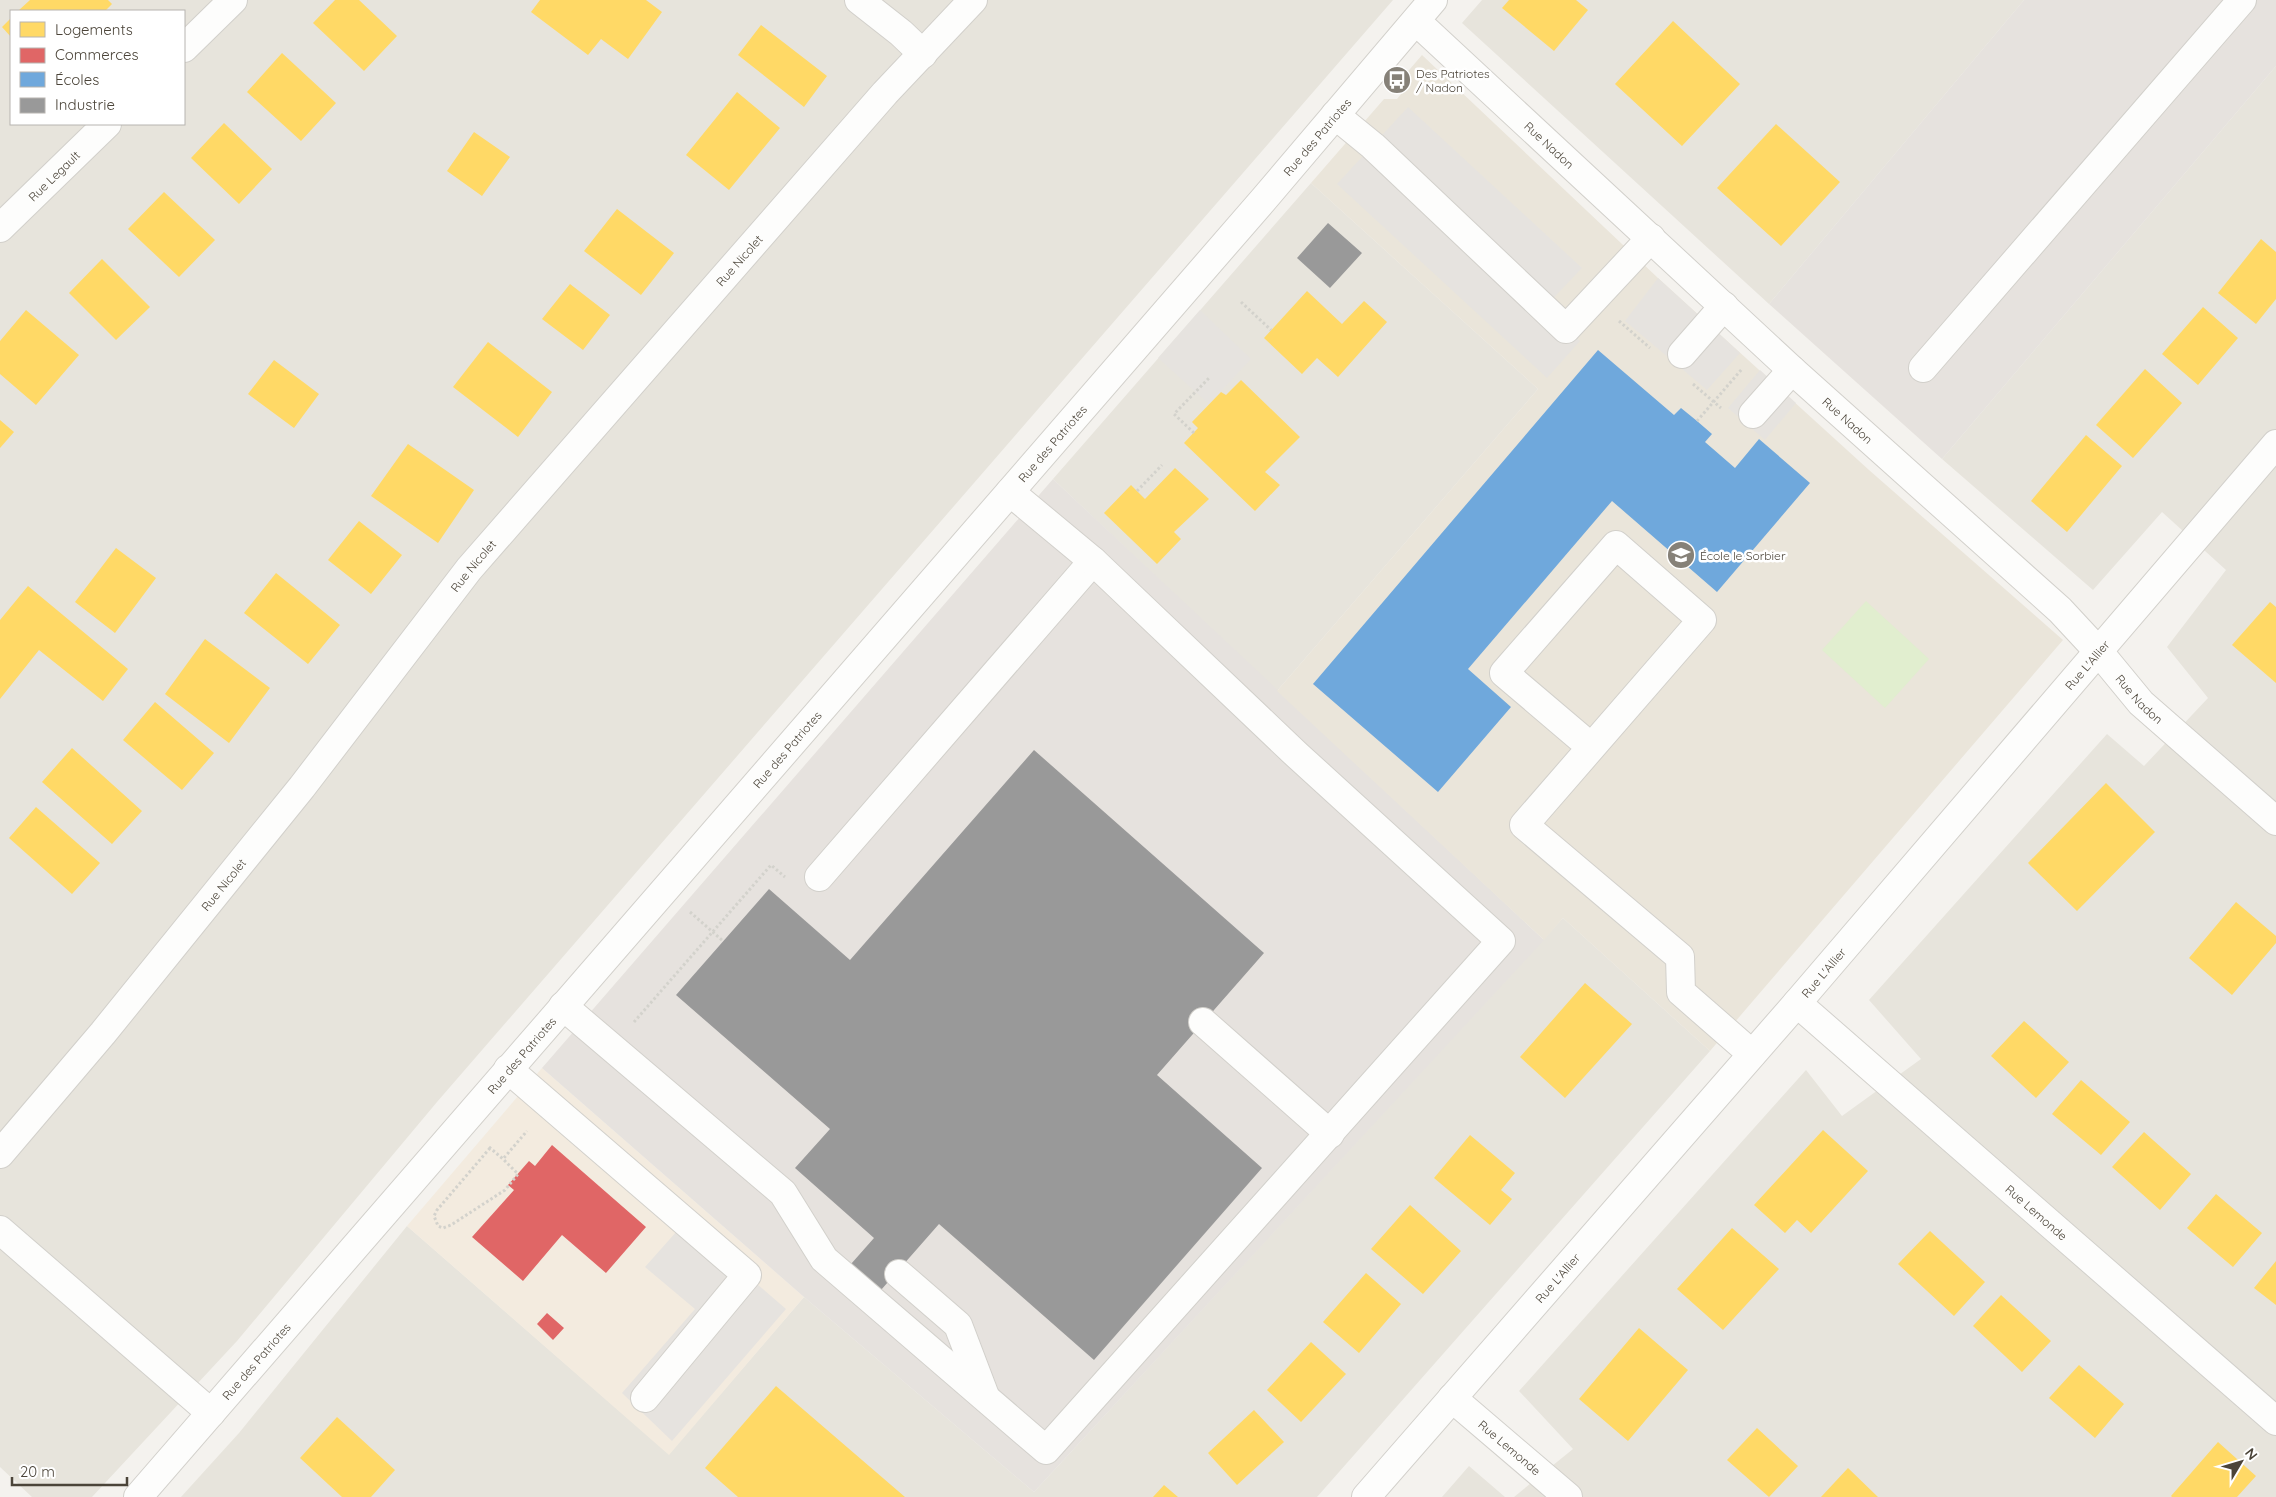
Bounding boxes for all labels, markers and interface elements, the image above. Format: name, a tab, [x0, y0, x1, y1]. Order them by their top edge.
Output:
legend	[10, 10, 185, 125]
text: Logements	[55, 20, 133, 39]
text: Commerces	[55, 45, 138, 64]
bus stop icon: Des Patriotes / Nadon	[1382, 65, 1412, 95]
place label: Des Patriotes / Nadon	[1416, 66, 1490, 95]
text: Écoles	[55, 70, 99, 89]
text: Industrie	[55, 95, 115, 114]
street label: Rue des Patriotes	[1280, 95, 1354, 179]
street label: Rue Nadon	[1521, 118, 1577, 172]
street label: Rue Legault	[25, 147, 83, 204]
street label: Rue Nicolet	[712, 232, 765, 289]
street label: Rue Nadon	[1820, 394, 1876, 446]
street label: Rue des Patriotes	[1015, 401, 1090, 485]
street label: Rue Nicolet	[447, 536, 499, 595]
school or university icon: École le Sorbier	[1666, 540, 1696, 570]
place label: École le Sorbier	[1700, 548, 1786, 563]
street label: Rue L'Allier	[2061, 637, 2113, 693]
street label: Rue Nadon	[2113, 671, 2166, 726]
street label: Rue des Patriotes	[749, 707, 824, 791]
street label: Rue Nicolet	[198, 855, 249, 914]
street label: Rue L'Allier	[1798, 944, 1849, 1000]
street label: Rue des Patriotes	[484, 1013, 559, 1097]
street label: Rue Lemonde	[2003, 1181, 2071, 1243]
street label: Rue L'Allier	[1532, 1250, 1583, 1306]
street label: Rue des Patriotes	[218, 1319, 294, 1403]
street label: Rue Lemonde	[1476, 1417, 1544, 1478]
north arrow	[2216, 1437, 2266, 1487]
text: N	[2241, 1444, 2262, 1464]
scale bar	[12, 1454, 128, 1486]
text: 20 m	[20, 1462, 55, 1481]

